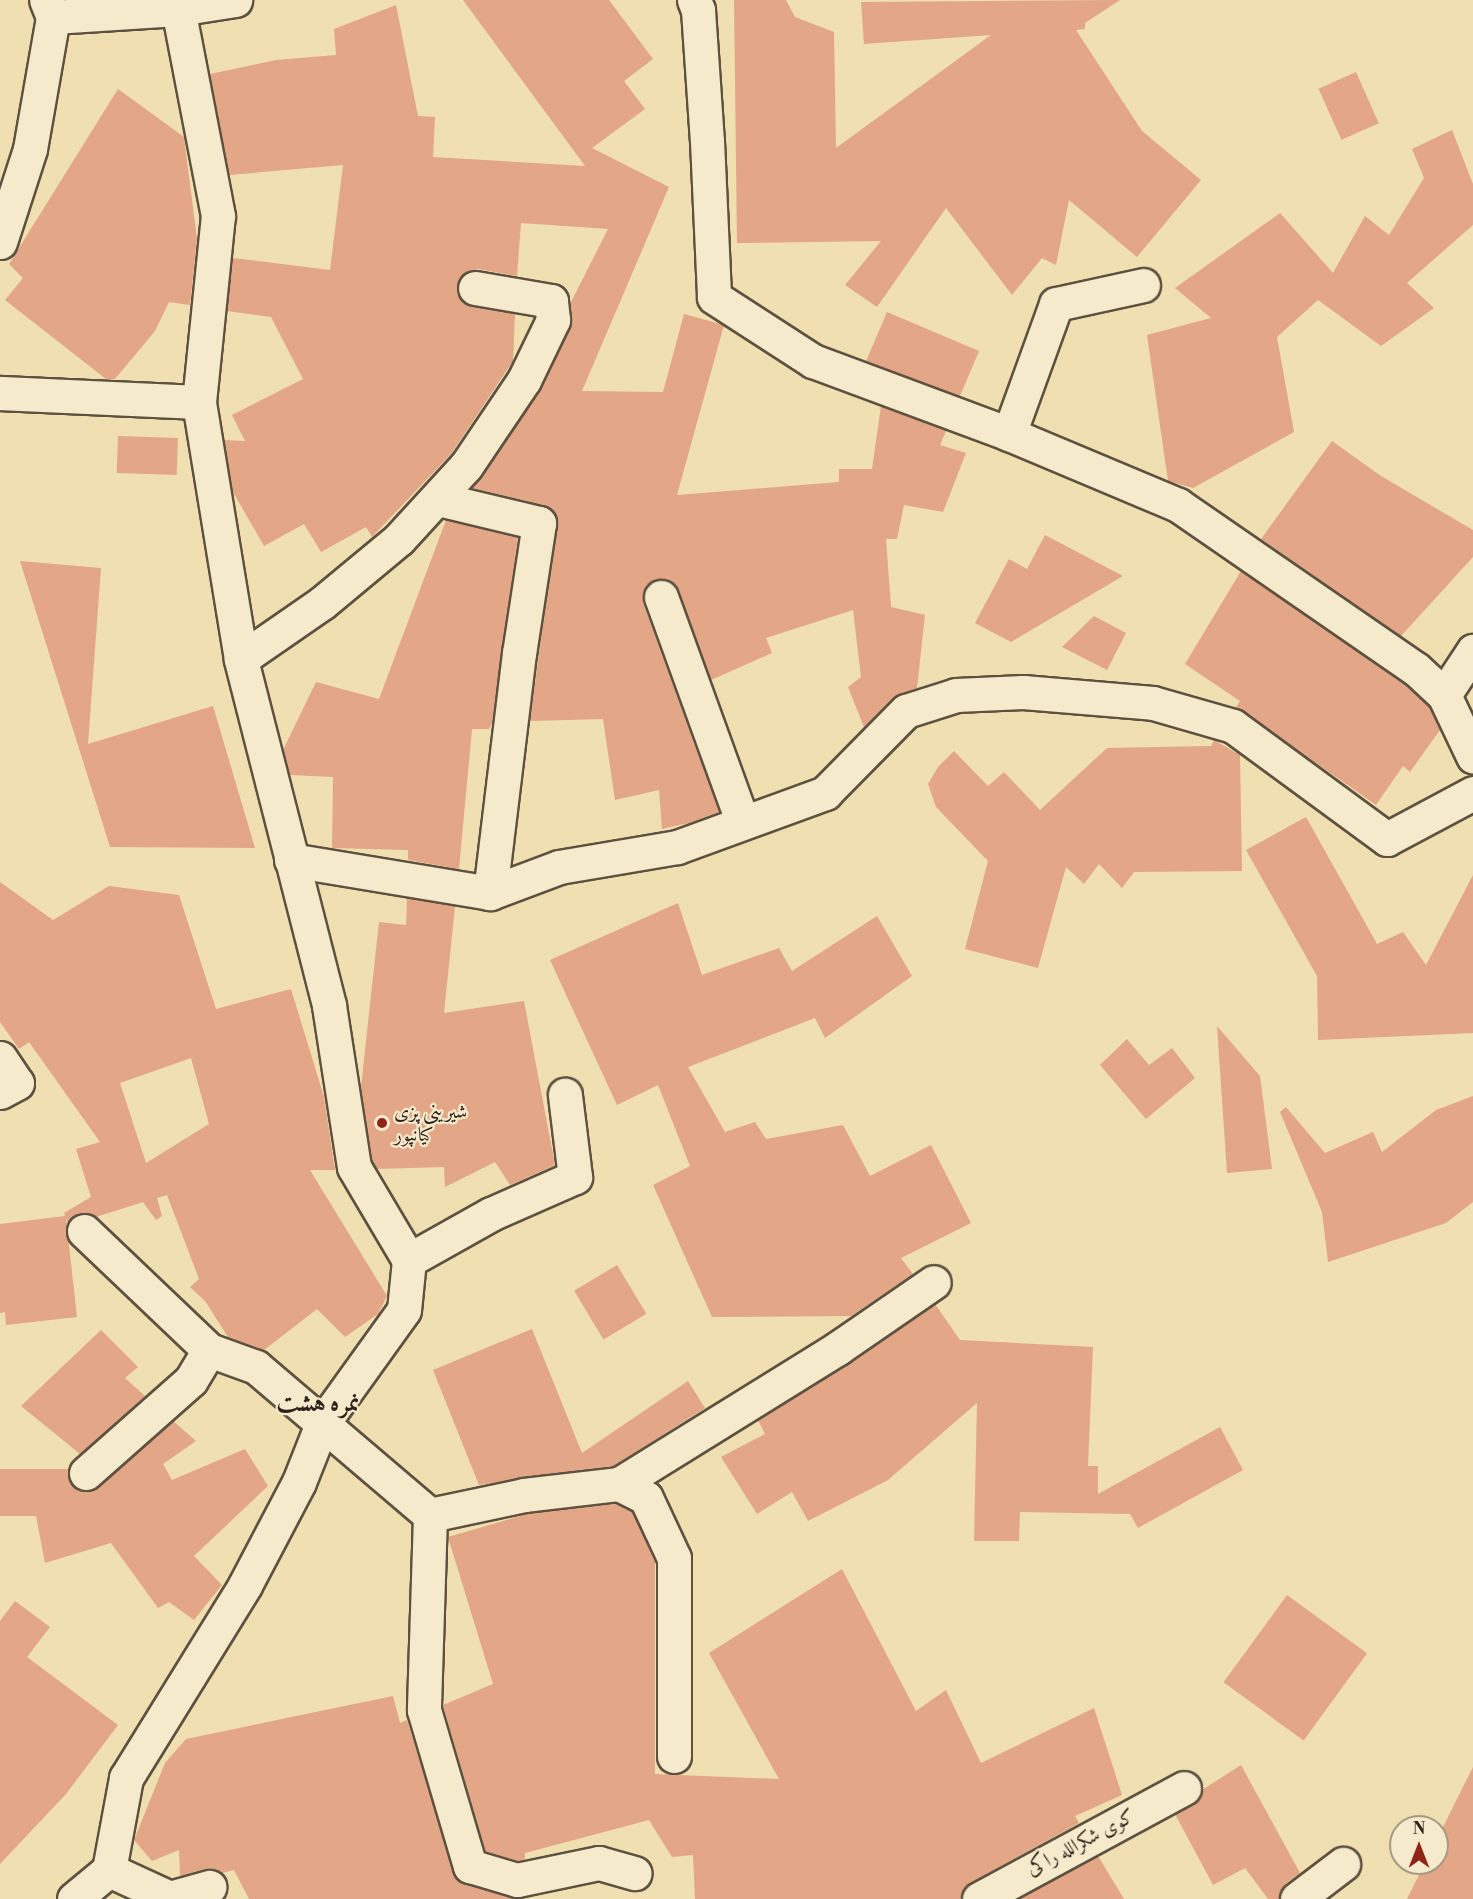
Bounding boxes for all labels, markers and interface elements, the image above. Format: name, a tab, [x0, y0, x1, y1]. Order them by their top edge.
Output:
place label: شیرینی پزی کیانپور	[394, 1100, 467, 1147]
marker: شیرینی پزی کیانپور	[375, 1116, 389, 1130]
district label: نمره هشت	[276, 1388, 360, 1420]
street label: کوی شکرالله راکی	[1023, 1804, 1139, 1882]
north arrow	[1389, 1815, 1449, 1875]
text: N	[1413, 1819, 1425, 1839]

